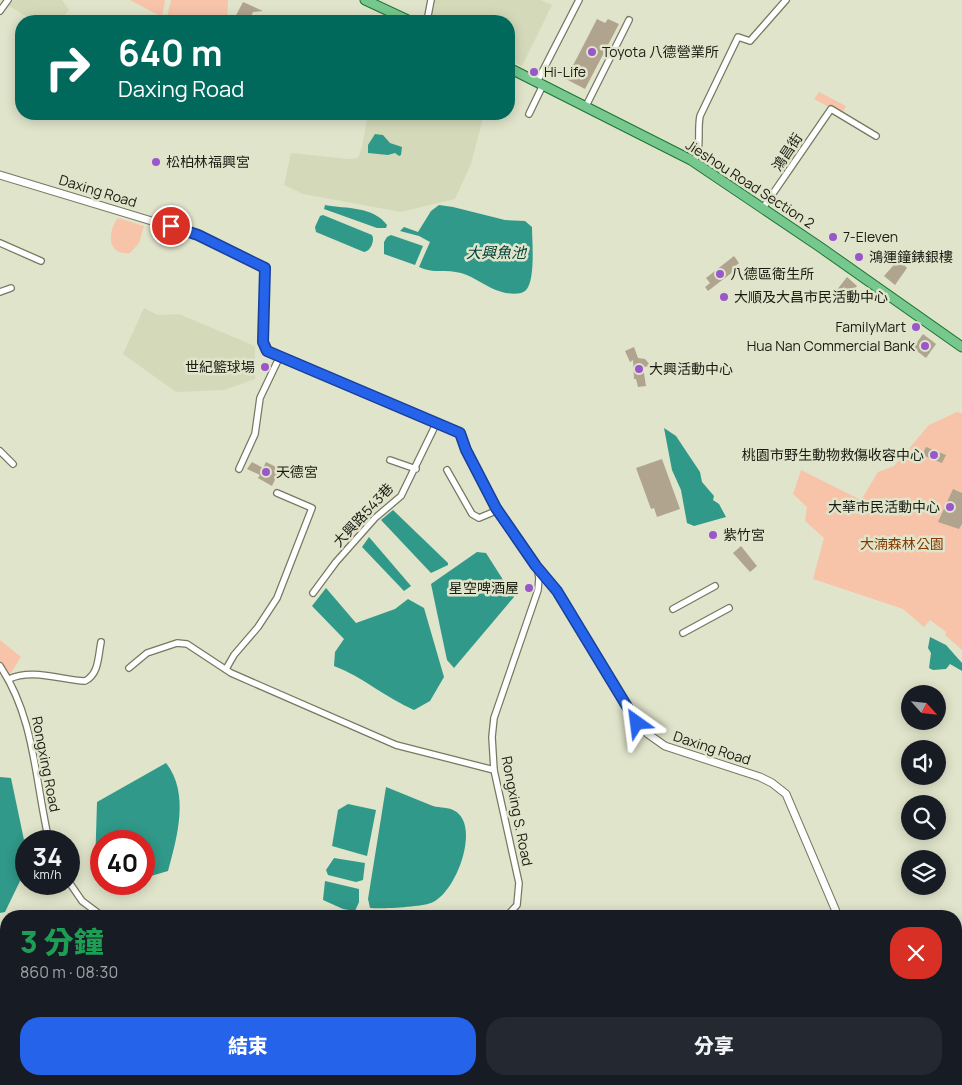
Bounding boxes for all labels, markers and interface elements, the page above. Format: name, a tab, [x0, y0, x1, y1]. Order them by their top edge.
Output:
text: 640 m	[118, 29, 223, 77]
icon: right	[35, 35, 100, 100]
place label: Toyota 八德營業所	[602, 42, 719, 61]
marker: Toyota 八德營業所	[586, 46, 598, 58]
place label: Hi-Life	[544, 62, 586, 81]
marker: Hi-Life	[528, 66, 540, 78]
text: Daxing Road	[118, 74, 244, 104]
street label: 鴻昌街	[767, 129, 806, 174]
street label: Jieshou Road Section 2	[682, 135, 818, 232]
place label: 松柏林福興宮	[166, 152, 250, 171]
marker: 松柏林福興宮	[150, 156, 162, 168]
street label: Daxing Road	[57, 170, 139, 211]
pin	[150, 205, 192, 247]
icon: arrive	[157, 212, 185, 240]
place label: 7-Eleven	[843, 227, 898, 246]
marker: 7-Eleven	[827, 231, 839, 243]
water label: 大興魚池	[466, 242, 528, 263]
place label: 鴻運鐘錶銀樓	[869, 247, 953, 266]
marker: 鴻運鐘錶銀樓	[853, 251, 865, 263]
place label: 八德區衛生所	[730, 264, 814, 283]
marker: 八德區衛生所	[714, 268, 726, 280]
place label: 大順及大昌市民活動中心	[734, 287, 888, 306]
marker: 大順及大昌市民活動中心	[718, 291, 730, 303]
place label: FamilyMart	[835, 317, 906, 336]
marker: FamilyMart	[910, 321, 922, 333]
place label: Hua Nan Commercial Bank	[747, 336, 916, 355]
marker: Hua Nan Commercial Bank	[919, 340, 931, 352]
place label: 世紀籃球場	[185, 357, 255, 376]
place label: 大興活動中心	[649, 359, 733, 378]
marker: 世紀籃球場	[259, 361, 271, 373]
marker: 大興活動中心	[633, 363, 645, 375]
place label: 桃園市野生動物救傷收容中心	[742, 445, 924, 464]
marker: 桃園市野生動物救傷收容中心	[928, 449, 940, 461]
place label: 天德宮	[276, 462, 318, 481]
marker: 天德宮	[260, 466, 272, 478]
street label: 大興路543巷	[328, 479, 397, 550]
place label: 大華市民活動中心	[828, 497, 940, 516]
marker: 大華市民活動中心	[944, 501, 956, 513]
place label: 紫竹宮	[723, 525, 765, 544]
marker: 紫竹宮	[707, 529, 719, 541]
park label: 大湳森林公園	[860, 534, 944, 553]
place label: 星空啤酒屋	[449, 578, 519, 597]
marker: 星空啤酒屋	[523, 582, 535, 594]
north arrow	[901, 685, 946, 730]
map controls	[901, 685, 946, 895]
position arrow	[610, 696, 662, 748]
street label: Rongxing Road	[28, 715, 65, 813]
street label: Daxing Road	[671, 726, 753, 769]
button: sound	[901, 740, 946, 785]
street label: Rongxing S. Road	[498, 754, 537, 867]
button: search	[901, 795, 946, 840]
speed limit sign: 40	[90, 830, 155, 895]
text: 34	[33, 839, 62, 874]
button: layers	[901, 850, 946, 895]
text: km/h	[34, 866, 61, 883]
text: 3 分鐘	[20, 921, 104, 962]
button: close	[890, 927, 942, 979]
text: 860 m · 08:30	[20, 961, 118, 983]
button: 結束	[20, 1017, 476, 1075]
button: 分享	[486, 1017, 942, 1075]

